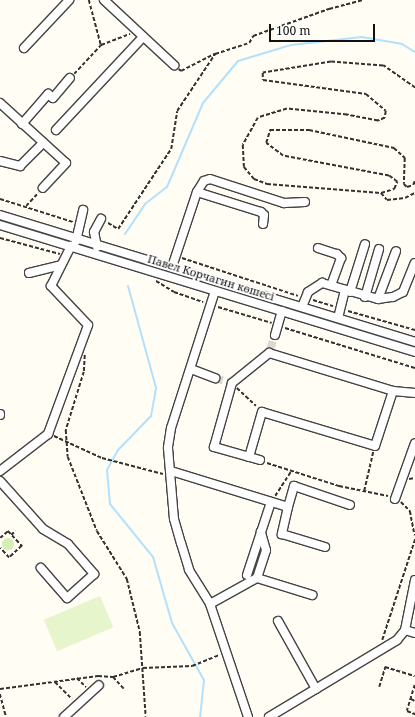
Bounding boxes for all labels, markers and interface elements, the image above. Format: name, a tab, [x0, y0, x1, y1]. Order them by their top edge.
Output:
scale bar	[271, 16, 377, 42]
text: 100 m	[276, 22, 311, 39]
street label: Павел Корчагин көшесі	[146, 252, 276, 304]

